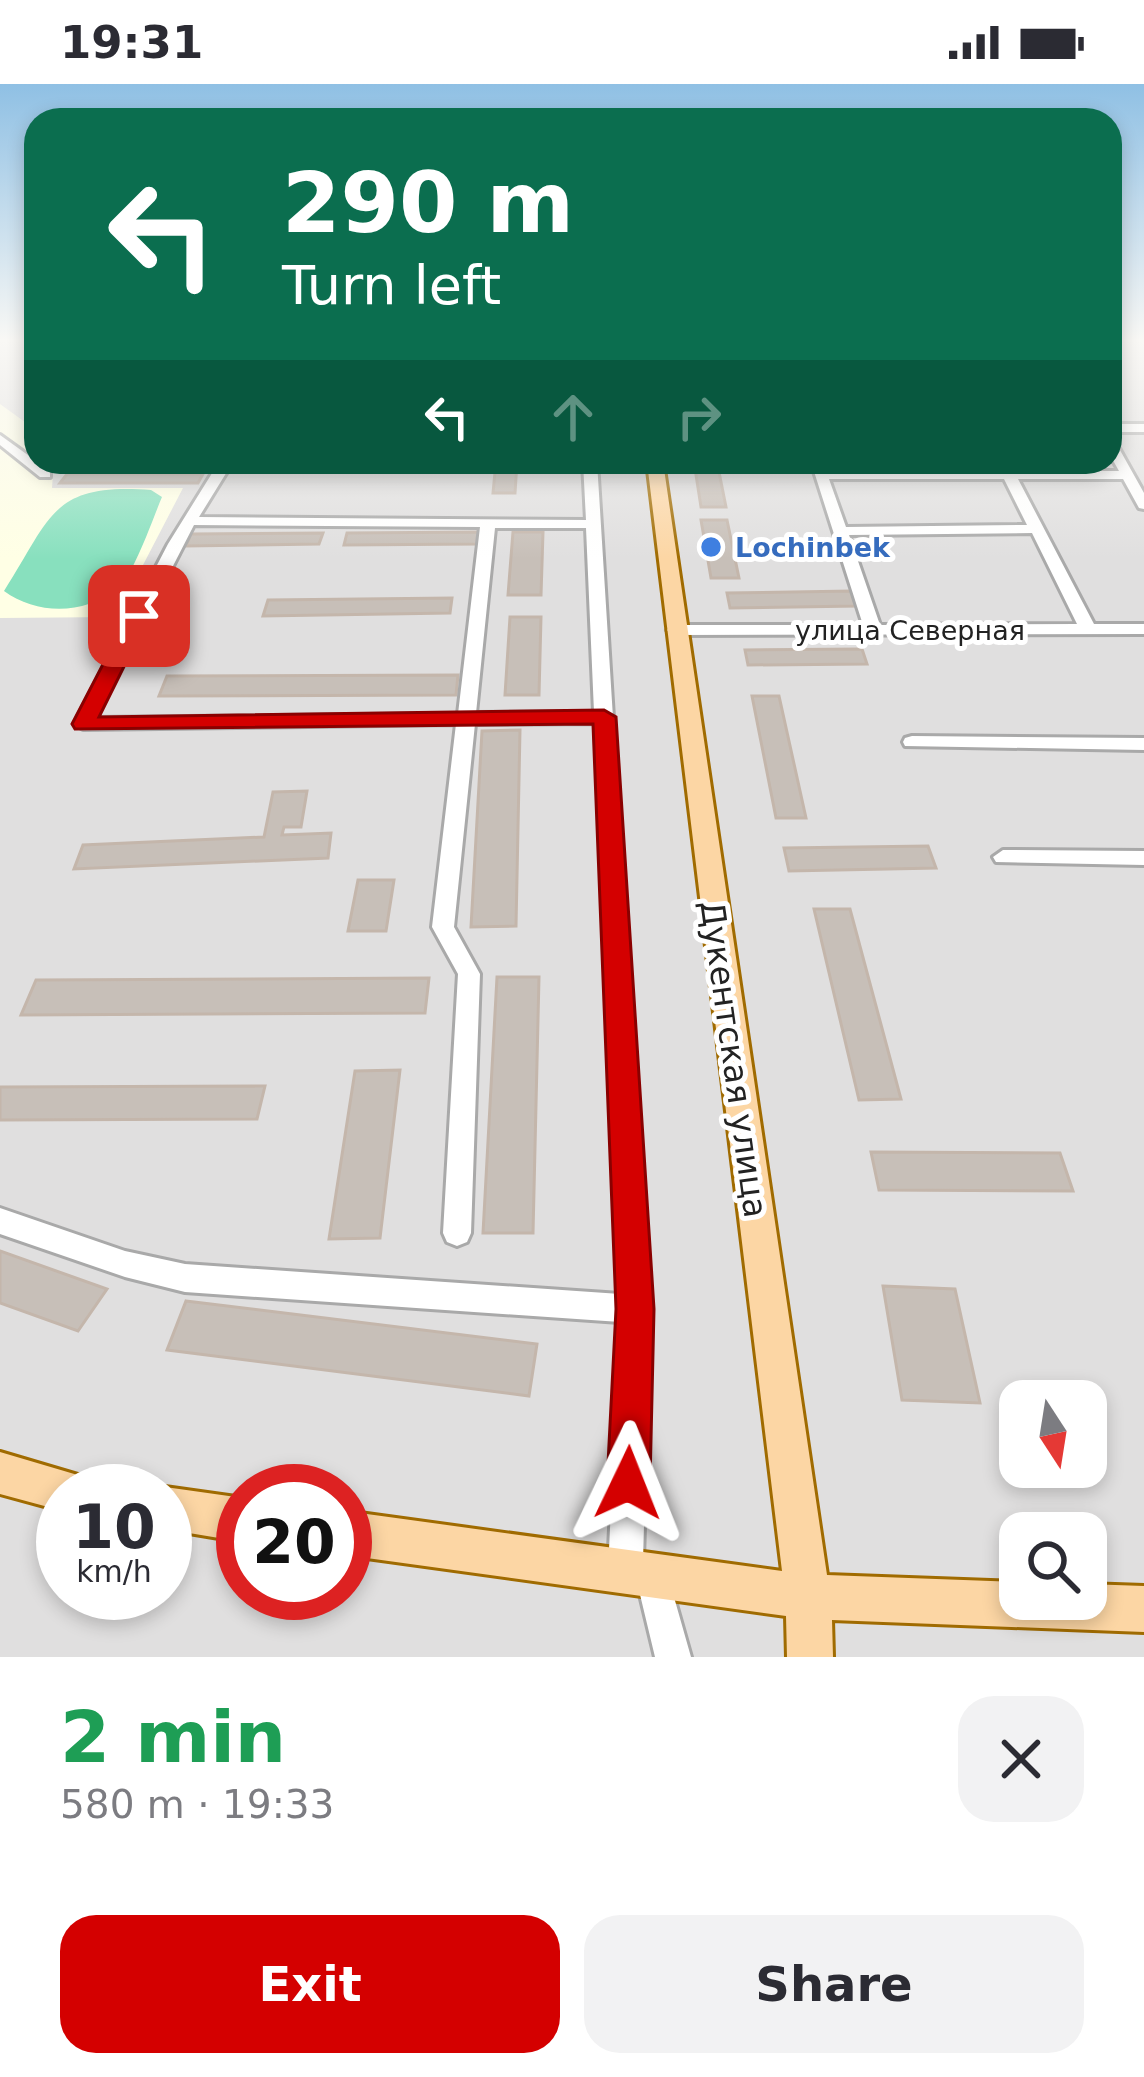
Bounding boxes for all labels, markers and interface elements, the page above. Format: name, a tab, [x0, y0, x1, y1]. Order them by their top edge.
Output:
text: 19:31	[60, 16, 203, 69]
text: 290 m	[282, 154, 574, 252]
icon: left	[84, 156, 240, 312]
text: Turn left	[282, 254, 501, 317]
icon: left	[414, 384, 480, 450]
icon: ahead	[540, 384, 606, 450]
icon: right	[666, 384, 732, 450]
place label: Lochinbek	[735, 532, 891, 563]
marker: Lochinbek	[698, 534, 724, 560]
pin	[88, 565, 190, 667]
icon: arrive	[106, 583, 172, 649]
street label: улица Северная	[795, 615, 1025, 646]
street label: Дукентская улица	[692, 898, 776, 1220]
north arrow	[999, 1380, 1107, 1488]
map controls	[999, 1380, 1107, 1620]
position arrow	[565, 1420, 691, 1546]
speed limit sign: 20	[216, 1464, 372, 1620]
text: 10	[72, 1492, 156, 1562]
button: search	[999, 1512, 1107, 1620]
text: km/h	[76, 1554, 152, 1589]
text: 2 min	[60, 1695, 286, 1779]
button: close	[958, 1696, 1084, 1822]
text: 580 m · 19:33	[60, 1782, 334, 1827]
button: Exit	[60, 1915, 560, 2053]
button: Share	[584, 1915, 1084, 2053]

